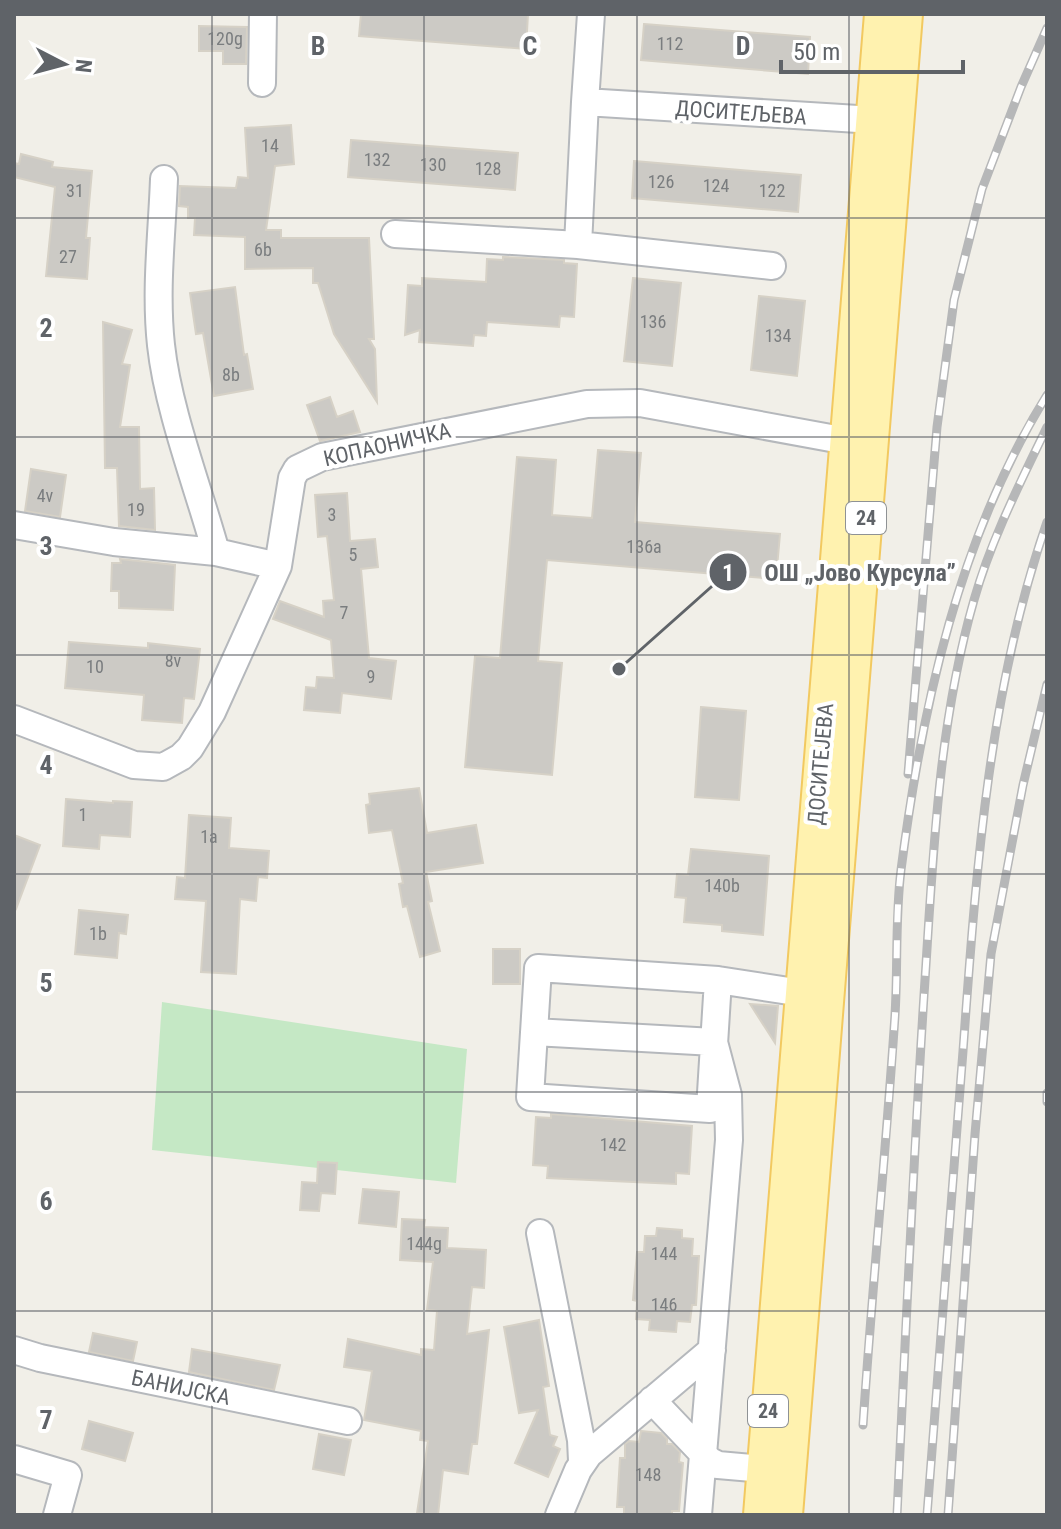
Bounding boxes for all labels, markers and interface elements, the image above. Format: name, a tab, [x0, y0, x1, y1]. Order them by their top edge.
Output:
north arrow	[24, 24, 104, 104]
scale bar	[781, 24, 963, 74]
house number: 120g	[207, 28, 243, 49]
text: B	[311, 31, 325, 61]
text: C	[523, 31, 538, 61]
text: D	[736, 31, 750, 61]
house number: 112	[657, 33, 683, 54]
text: 50 m	[793, 38, 840, 66]
text: N	[70, 58, 97, 74]
street label: ДОСИТЕЉЕВА	[674, 95, 808, 130]
house number: 14	[261, 135, 279, 156]
house number: 132	[364, 149, 390, 170]
house number: 130	[420, 154, 446, 175]
house number: 128	[475, 158, 501, 179]
house number: 126	[648, 171, 674, 192]
house number: 124	[703, 175, 729, 196]
house number: 31	[66, 180, 84, 201]
house number: 122	[759, 180, 785, 201]
house number: 6b	[254, 239, 272, 260]
house number: 27	[59, 246, 77, 267]
house number: 136	[640, 311, 666, 332]
text: 2	[39, 313, 53, 343]
house number: 134	[765, 325, 791, 346]
house number: 8b	[222, 364, 240, 385]
street label: КОПАОНИЧКА	[321, 418, 454, 471]
house number: 4v	[37, 485, 54, 506]
house number: 19	[127, 499, 145, 520]
road number: 24	[846, 502, 886, 534]
house number: 3	[328, 504, 336, 525]
text: 3	[39, 531, 53, 561]
house number: 136a	[626, 536, 662, 557]
house number: 5	[349, 544, 358, 565]
callout: ОШ „Јово Курсула”	[708, 548, 972, 596]
text: 1	[722, 559, 734, 587]
text: ОШ „Јово Курсула”	[764, 559, 956, 587]
house number: 7	[340, 602, 349, 623]
house number: 8v	[165, 650, 182, 671]
house number: 10	[86, 656, 104, 677]
house number: 9	[367, 666, 375, 687]
street label: ДОСИТЕЈЕВА	[803, 702, 838, 826]
text: 4	[39, 750, 53, 780]
house number: 1	[79, 804, 87, 825]
house number: 1a	[200, 826, 218, 847]
house number: 140b	[704, 875, 740, 896]
house number: 1b	[89, 923, 107, 944]
text: 5	[39, 968, 53, 998]
house number: 142	[600, 1134, 626, 1155]
text: 6	[39, 1186, 53, 1216]
house number: 144g	[406, 1233, 442, 1254]
house number: 144	[651, 1243, 677, 1264]
house number: 146	[651, 1294, 677, 1315]
street label: БАНИЈСКА	[129, 1365, 233, 1410]
road number: 24	[748, 1395, 788, 1427]
text: 7	[39, 1405, 53, 1435]
house number: 148	[635, 1464, 661, 1485]

